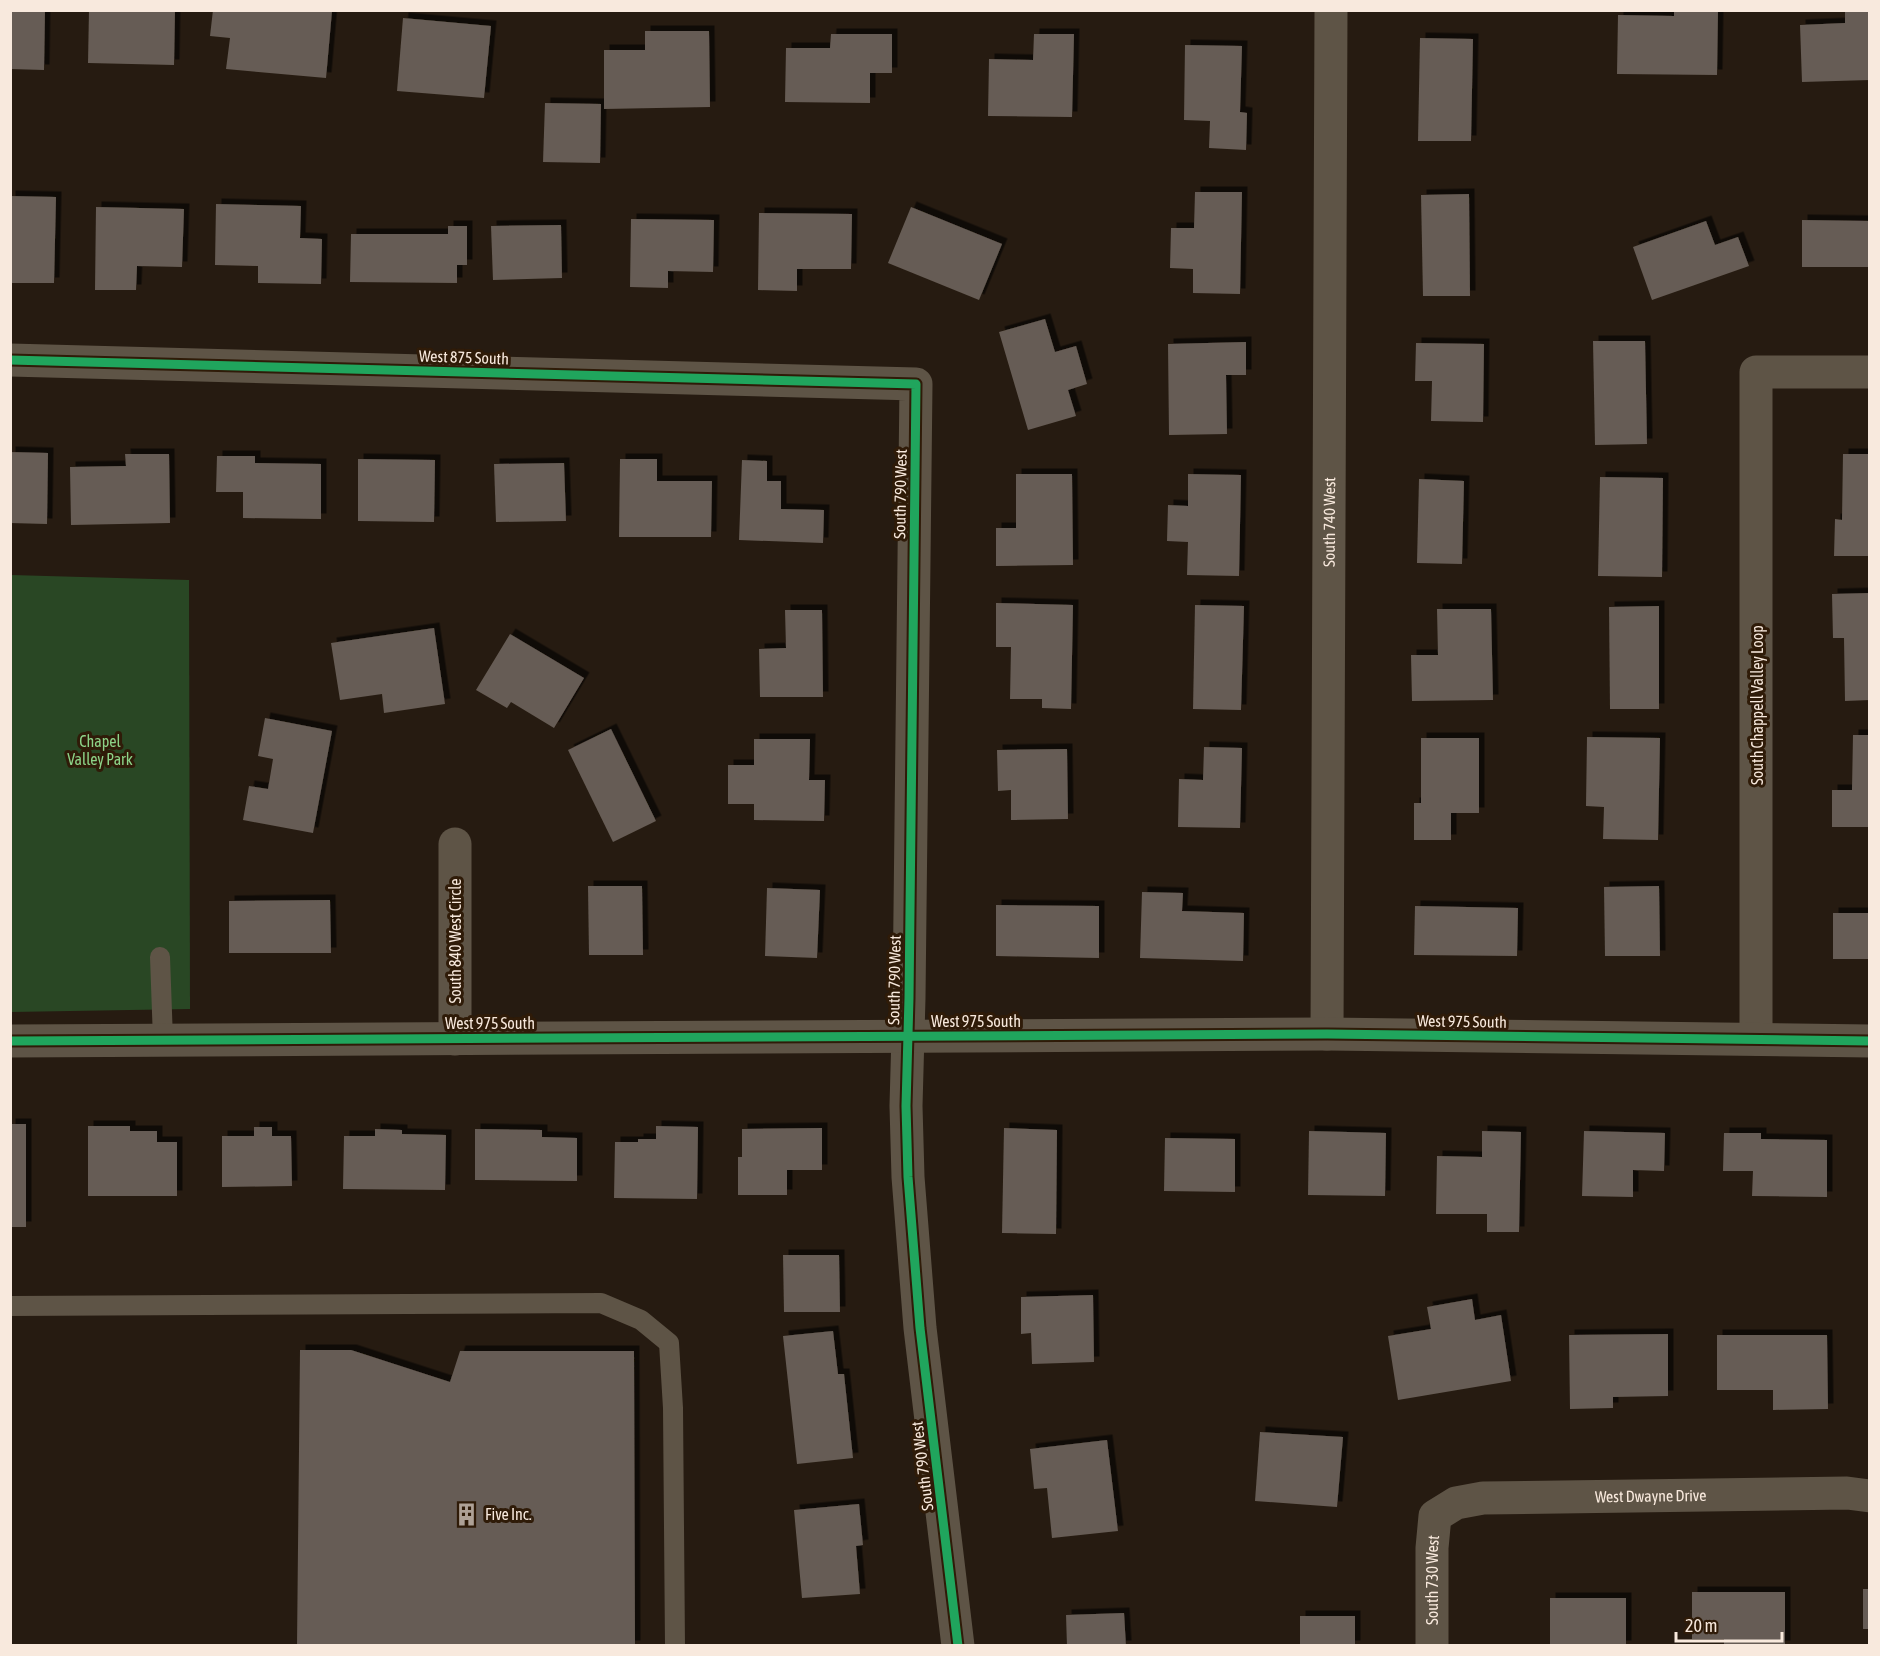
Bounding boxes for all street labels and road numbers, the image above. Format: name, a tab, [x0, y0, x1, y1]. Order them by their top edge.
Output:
street label: West 875 South	[419, 346, 509, 368]
street label: South 790 West	[890, 448, 910, 539]
street label: South 740 West	[1320, 477, 1338, 567]
street label: South Chappell Valley Loop	[1748, 625, 1767, 785]
street label: South 840 West Circle	[446, 879, 464, 1003]
street label: South 790 West	[884, 934, 904, 1025]
street label: West 975 South	[1417, 1011, 1507, 1031]
street label: West 975 South	[931, 1012, 1021, 1030]
street label: West 975 South	[445, 1014, 535, 1032]
street label: South 790 West	[908, 1420, 936, 1512]
street label: West Dwayne Drive	[1595, 1486, 1707, 1506]
street label: South 730 West	[1423, 1534, 1442, 1625]

